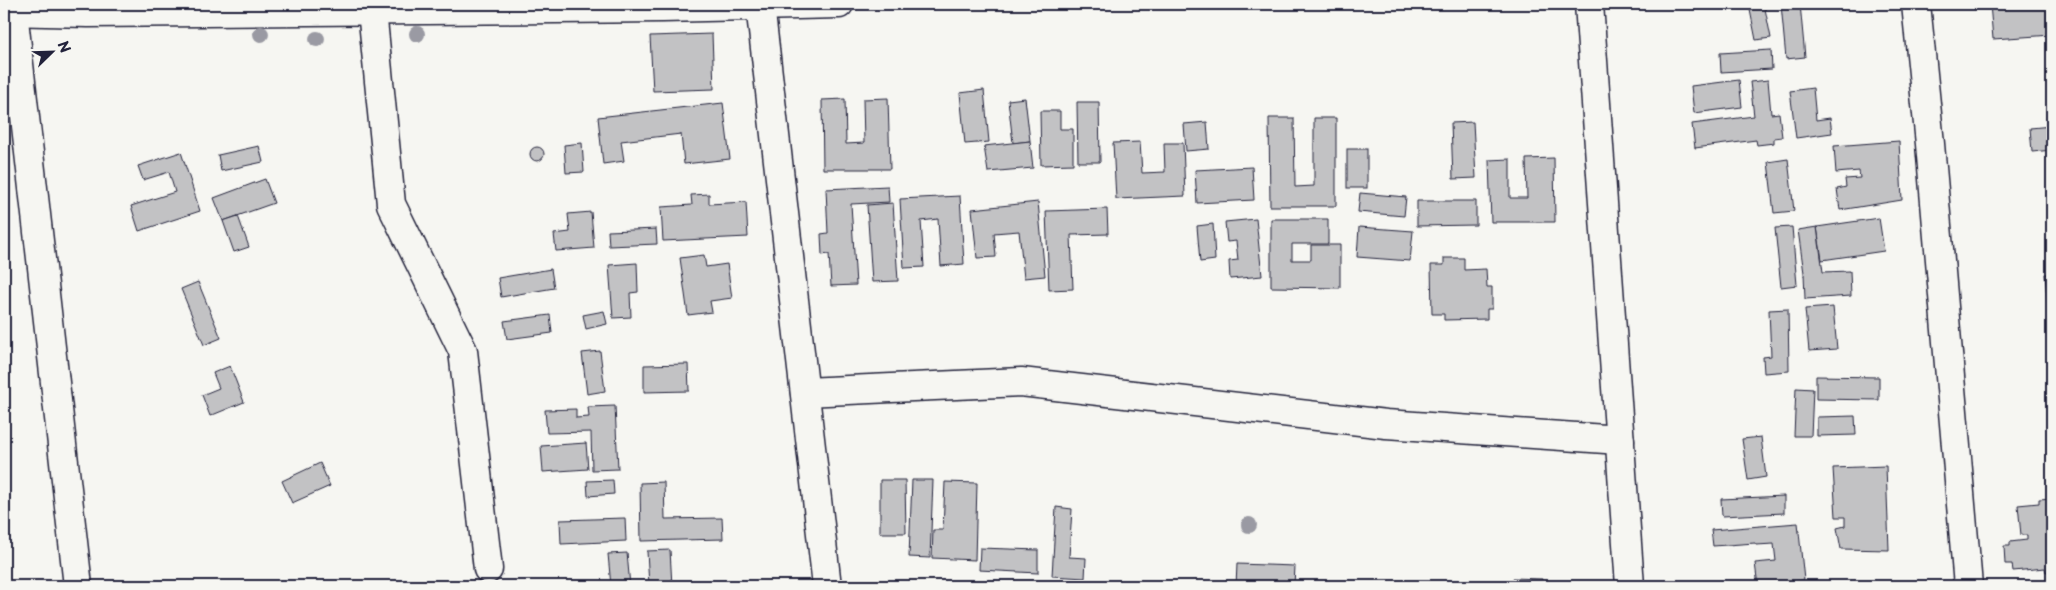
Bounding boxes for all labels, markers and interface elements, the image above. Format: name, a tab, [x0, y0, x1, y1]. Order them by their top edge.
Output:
north arrow	[28, 28, 78, 78]
text: N	[53, 38, 76, 56]

